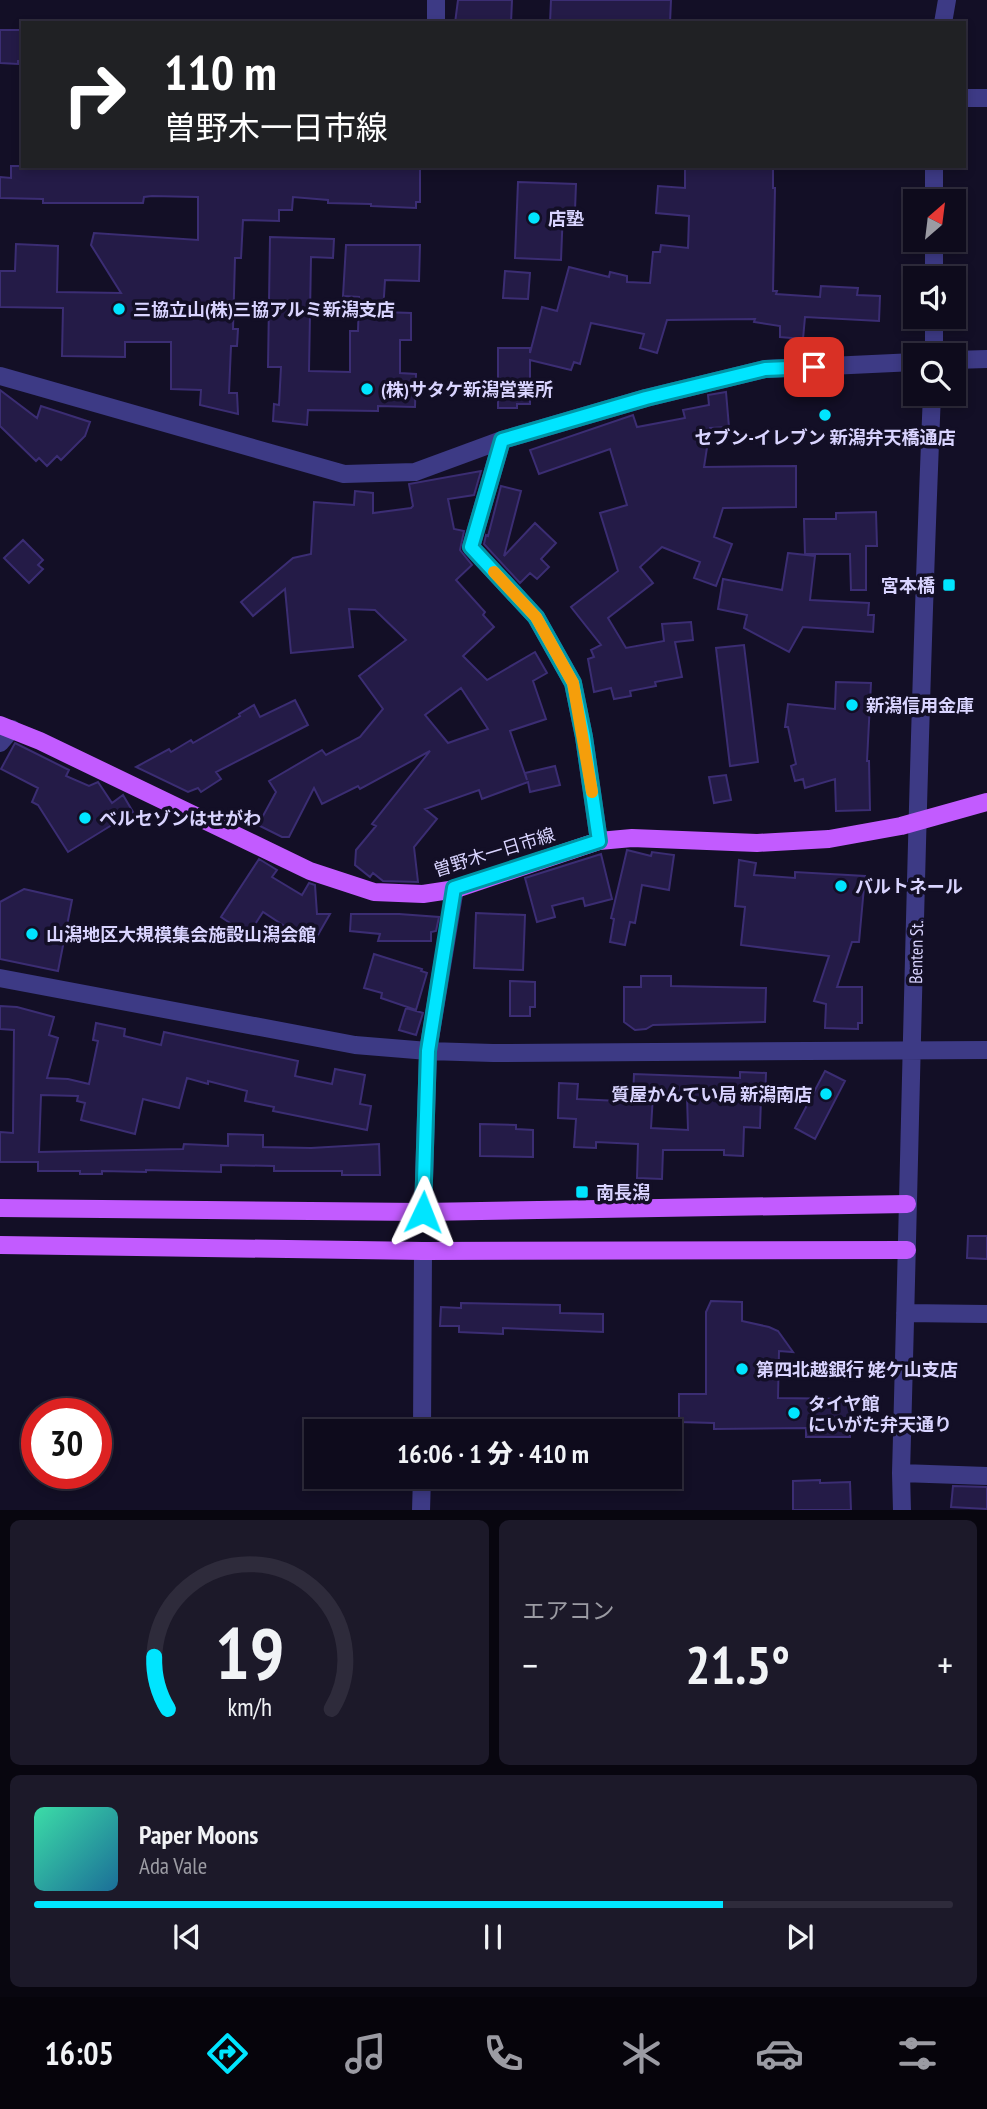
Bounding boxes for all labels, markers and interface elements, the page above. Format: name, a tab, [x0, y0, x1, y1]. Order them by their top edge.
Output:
text: 110 m	[164, 40, 277, 104]
icon: right	[49, 49, 140, 140]
text: 曽野木一日市線	[164, 106, 388, 148]
north arrow	[903, 189, 966, 252]
map controls	[903, 189, 966, 406]
place label: 店塾	[548, 207, 584, 230]
marker: 店塾	[526, 210, 542, 226]
button: sound	[903, 266, 966, 329]
place label: 三協立山(株)三協アルミ新潟支店	[133, 298, 395, 321]
marker: 三協立山(株)三協アルミ新潟支店	[111, 301, 127, 317]
pin	[784, 337, 844, 397]
button: search	[903, 343, 966, 406]
icon: arrive	[795, 348, 833, 386]
place label: (株)サタケ新潟営業所	[381, 378, 553, 401]
marker: (株)サタケ新潟営業所	[359, 381, 375, 397]
marker: セブン-イレブン 新潟弁天橋通店	[817, 407, 833, 423]
place label: セブン-イレブン 新潟弁天橋通店	[694, 426, 956, 449]
place label: 宮本橋	[881, 574, 935, 597]
marker: 宮本橋	[941, 577, 957, 593]
place label: 新潟信用金庫	[866, 694, 974, 717]
marker: 新潟信用金庫	[844, 697, 860, 713]
place label: ベルセゾンはせがわ	[99, 807, 261, 830]
marker: ベルセゾンはせがわ	[77, 810, 93, 826]
street label: 曽野木一日市線	[430, 823, 558, 881]
place label: バルトネール	[855, 875, 963, 898]
marker: バルトネール	[833, 878, 849, 894]
street label: Benten St.	[904, 920, 928, 984]
place label: 山潟地区大規模集会施設山潟会館	[46, 923, 316, 946]
marker: 山潟地区大規模集会施設山潟会館	[24, 926, 40, 942]
place label: 質屋かんてい局 新潟南店	[611, 1083, 812, 1106]
marker: 質屋かんてい局 新潟南店	[818, 1086, 834, 1102]
position arrow	[386, 1175, 460, 1249]
place label: 南長潟	[596, 1181, 650, 1204]
marker: 南長潟	[574, 1184, 590, 1200]
place label: 第四北越銀行 姥ケ山支店	[756, 1358, 958, 1381]
marker: 第四北越銀行 姥ケ山支店	[734, 1361, 750, 1377]
place label: タイヤ館 にいがた弁天通り	[808, 1392, 952, 1436]
speed limit sign: 30	[21, 1398, 112, 1489]
marker: タイヤ館 にいがた弁天通り	[786, 1405, 802, 1421]
text: 16:06 · 1 分 · 410 m	[397, 1437, 589, 1470]
text: エアコン	[523, 1596, 615, 1625]
text: 19	[214, 1605, 284, 1699]
text: 21.5°	[685, 1631, 790, 1698]
text: −	[523, 1640, 538, 1689]
text: +	[937, 1640, 953, 1689]
text: km/h	[227, 1690, 271, 1722]
text: Paper Moons	[139, 1818, 258, 1851]
text: Ada Vale	[139, 1851, 207, 1880]
icon: previous	[168, 1918, 206, 1956]
icon: pause	[474, 1918, 512, 1956]
icon: next	[781, 1918, 819, 1956]
icon: directions	[203, 2029, 252, 2078]
icon: music	[341, 2029, 390, 2078]
icon: phone	[479, 2029, 528, 2078]
icon: climate	[617, 2029, 666, 2078]
icon: car	[755, 2029, 804, 2078]
icon: filters	[893, 2029, 942, 2078]
text: 16:05	[45, 2032, 114, 2074]

